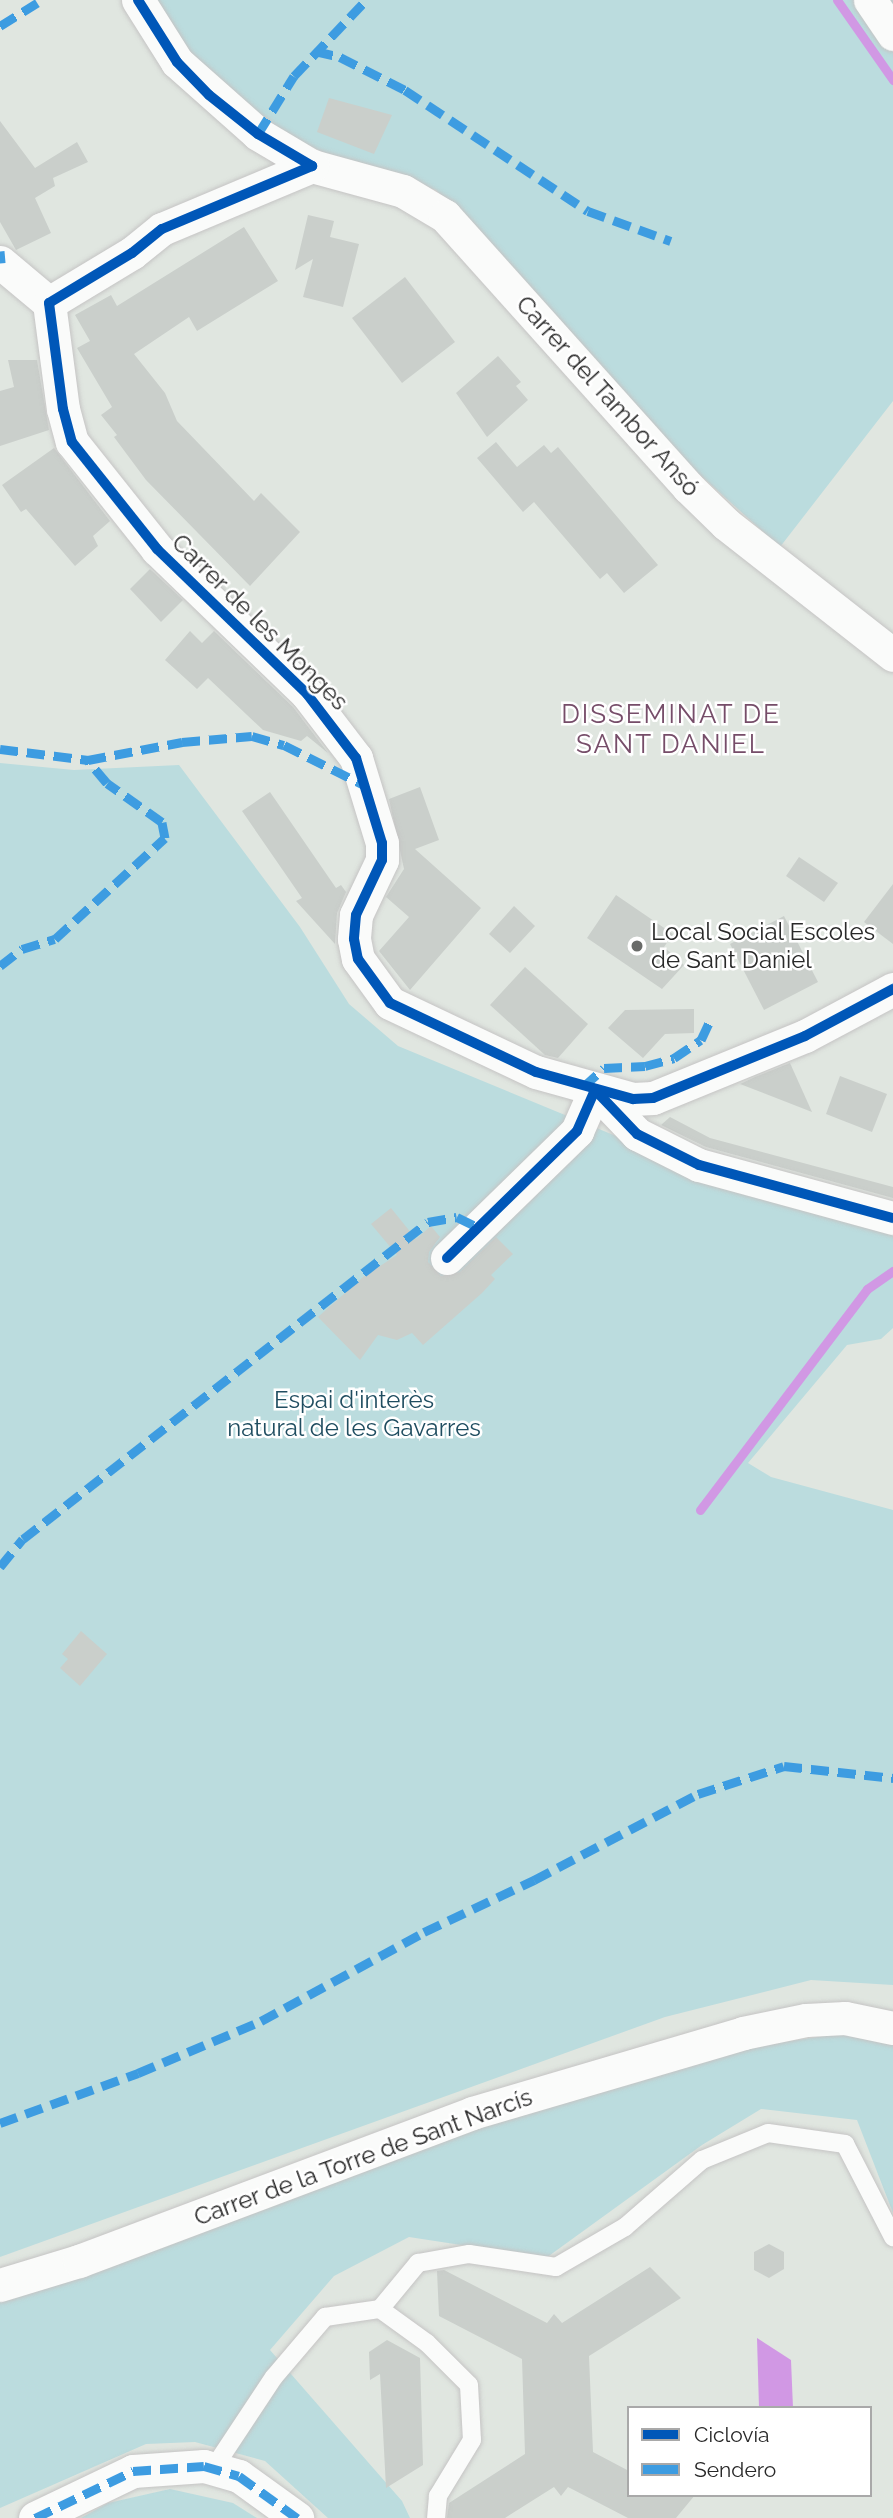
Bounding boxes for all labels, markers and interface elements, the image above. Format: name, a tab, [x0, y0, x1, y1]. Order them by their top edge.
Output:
street label: Carrer del Tambor Ansó	[509, 289, 707, 503]
street label: Carrer de les Monges	[166, 528, 354, 716]
district label: DISSEMINAT DE SANT DANIEL	[562, 699, 780, 760]
place label: Local Social Escoles de Sant Daniel	[651, 918, 877, 974]
marker: Local Social Escoles de Sant Daniel	[629, 938, 645, 954]
park label: Espai d'interès natural de les Gavarres	[227, 1386, 481, 1442]
street label: Carrer de la Torre de Sant Narcís	[190, 2082, 536, 2232]
legend	[627, 2406, 872, 2497]
text: Ciclovía	[694, 2422, 770, 2447]
text: Sendero	[694, 2457, 776, 2482]

